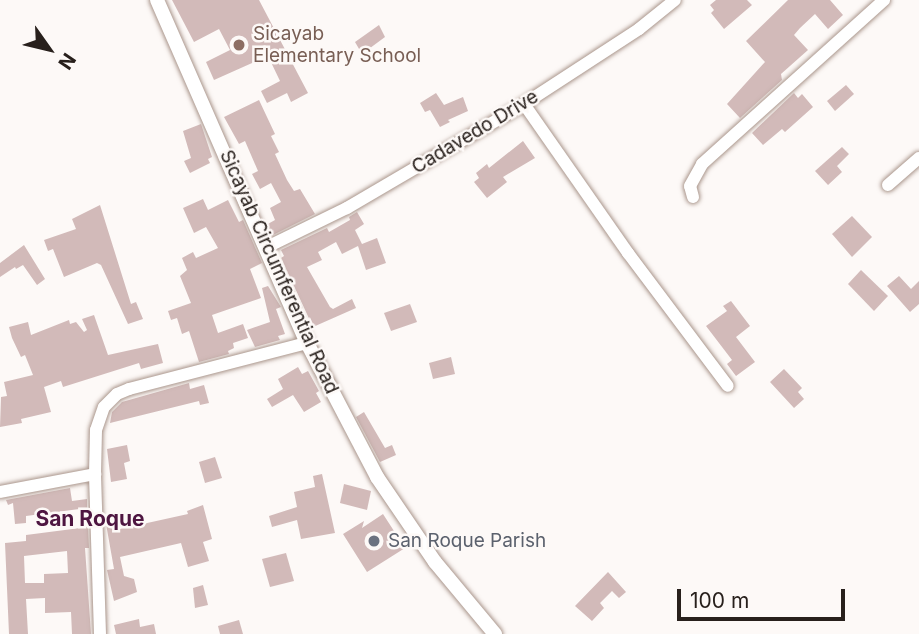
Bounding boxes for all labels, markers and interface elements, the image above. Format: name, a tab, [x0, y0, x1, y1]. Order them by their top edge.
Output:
north arrow	[14, 14, 84, 84]
place label: Sicayab Elementary School	[253, 23, 421, 67]
marker: Sicayab Elementary School	[231, 37, 247, 53]
text: N	[53, 49, 80, 73]
street label: Cadavedo Drive	[408, 85, 542, 179]
street label: Sicayab Circumferential Road	[215, 147, 343, 397]
district label: San Roque	[35, 506, 145, 532]
place label: San Roque Parish	[388, 530, 546, 552]
marker: San Roque Parish	[366, 533, 382, 549]
scale bar	[681, 574, 849, 618]
text: 100 m	[690, 588, 749, 613]

